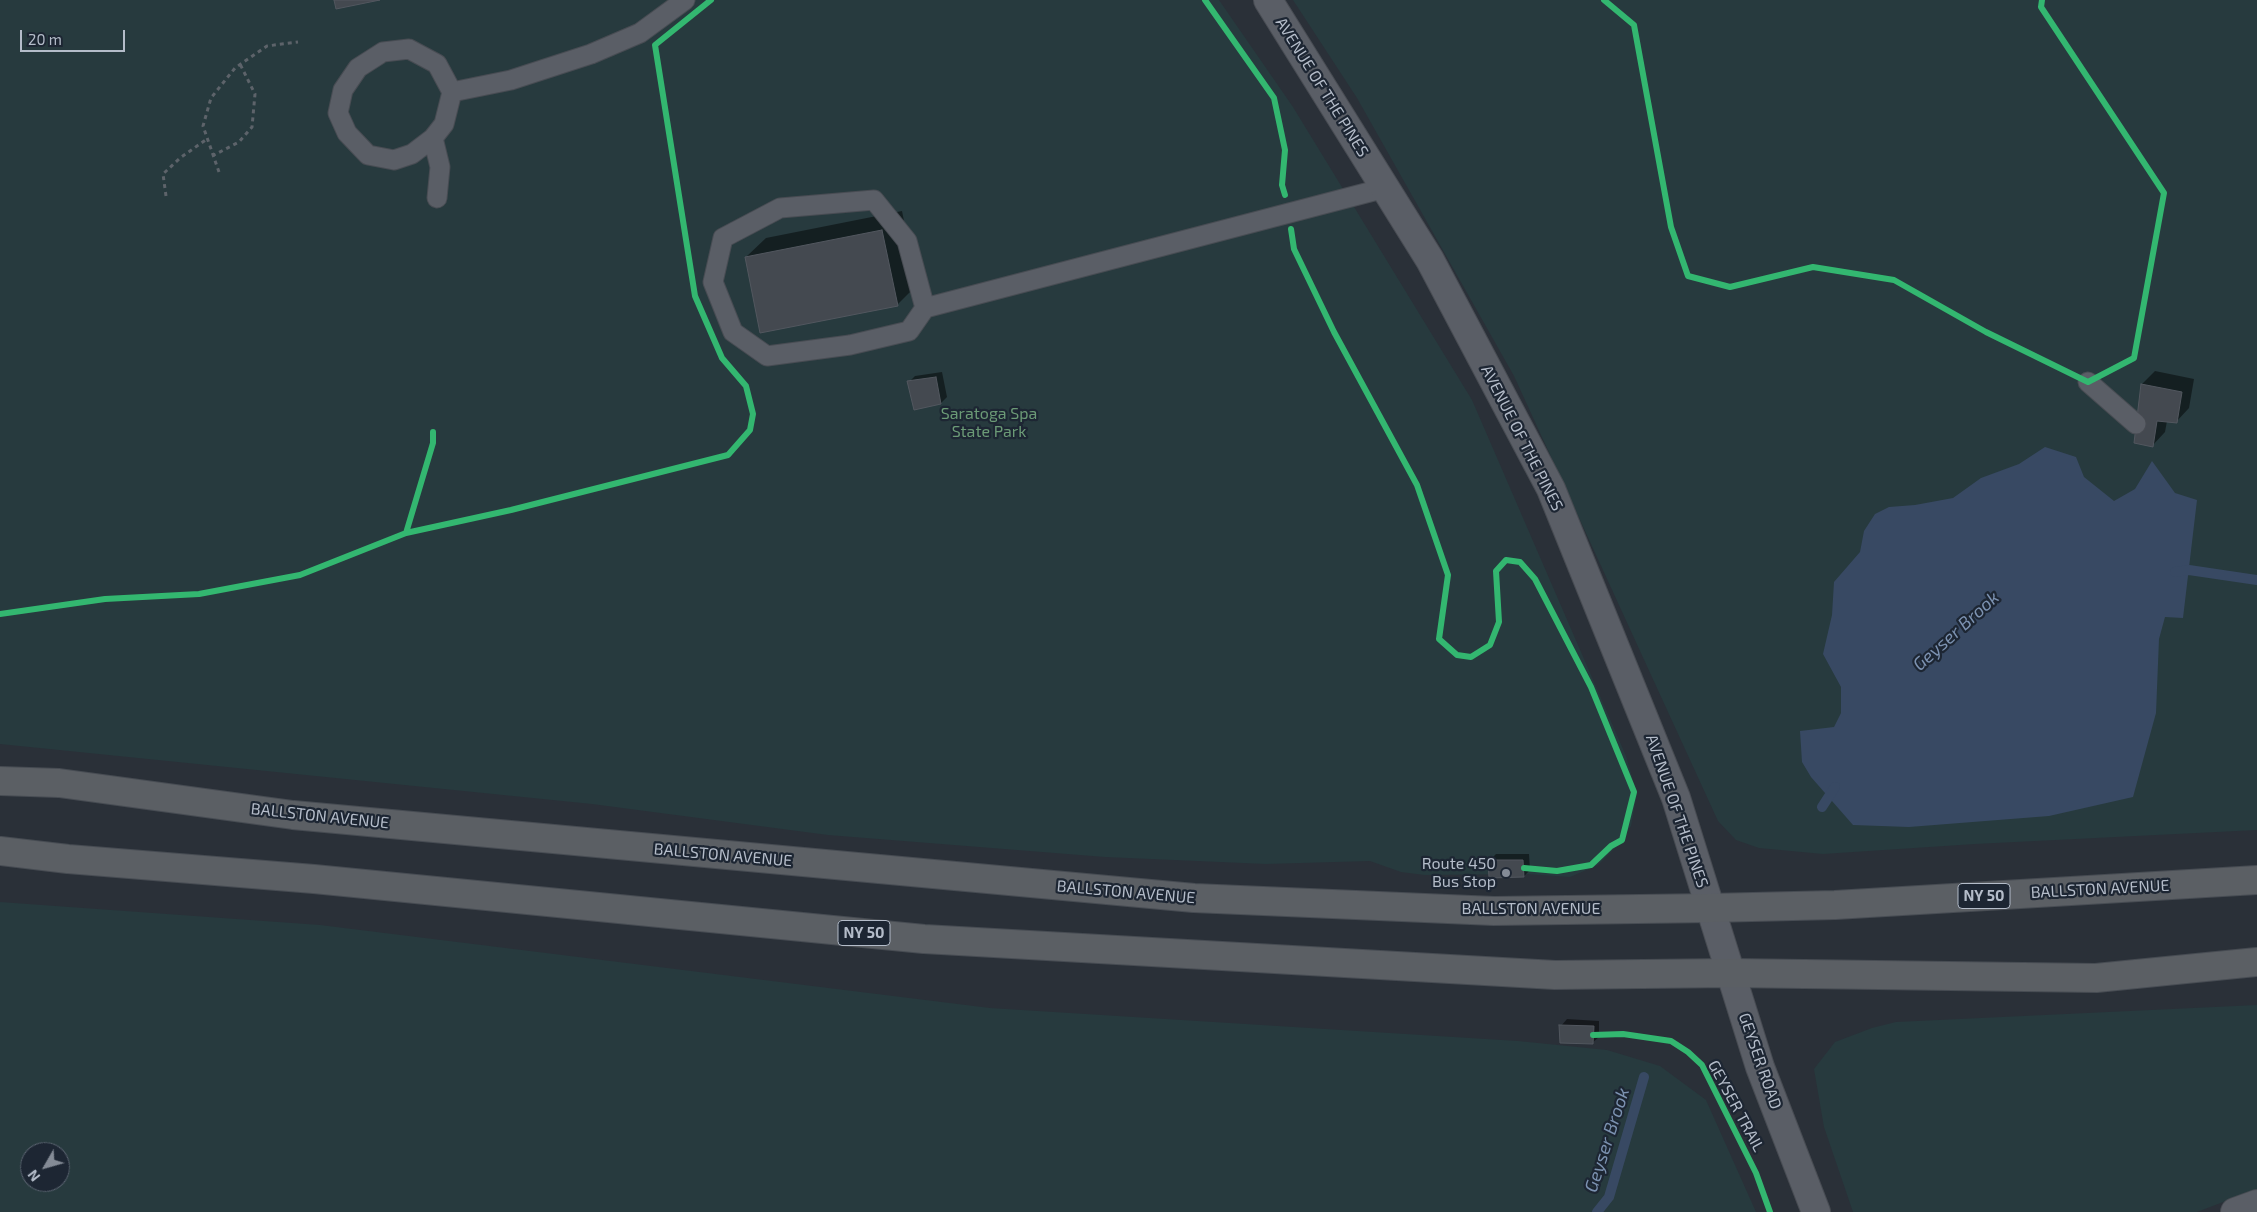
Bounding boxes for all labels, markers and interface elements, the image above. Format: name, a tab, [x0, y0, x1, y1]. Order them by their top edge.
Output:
street label: AVENUE OF THE PINES	[1271, 14, 1373, 160]
scale bar	[22, 20, 128, 52]
text: 20 m	[28, 30, 62, 48]
street label: AVENUE OF THE PINES	[1477, 362, 1567, 514]
park label: Saratoga Spa State Park	[941, 404, 1037, 442]
water label: Geyser Brook	[1909, 587, 2003, 675]
street label: AVENUE OF THE PINES	[1642, 732, 1712, 890]
street label: BALLSTON AVENUE	[250, 799, 390, 833]
street label: BALLSTON AVENUE	[653, 839, 793, 871]
place label: Route 450 Bus Stop	[1422, 854, 1496, 892]
marker: Route 450 Bus Stop	[1500, 867, 1512, 879]
street label: BALLSTON AVENUE	[1056, 876, 1196, 908]
street label: BALLSTON AVENUE	[2030, 876, 2170, 902]
road number: NY 50	[1958, 884, 2010, 908]
street label: BALLSTON AVENUE	[1462, 899, 1600, 919]
road number: NY 50	[838, 920, 890, 946]
street label: GEYSER ROAD	[1735, 1010, 1785, 1112]
street label: GEYSER TRAIL	[1704, 1057, 1768, 1155]
water label: Geyser Brook	[1580, 1085, 1634, 1195]
north arrow	[20, 1142, 70, 1192]
text: N	[24, 1167, 43, 1185]

